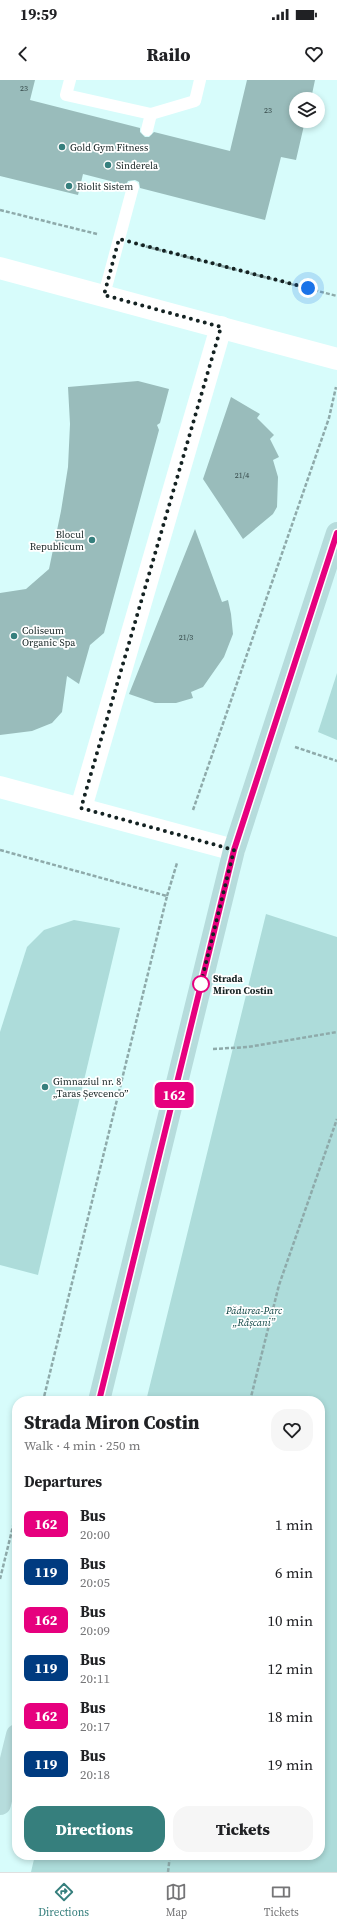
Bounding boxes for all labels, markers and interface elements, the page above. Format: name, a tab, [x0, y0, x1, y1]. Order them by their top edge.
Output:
text: 19:59	[20, 4, 57, 25]
text: Railo	[147, 42, 190, 67]
icon: back	[12, 43, 34, 65]
icon: heart	[303, 43, 325, 65]
house number: 23	[20, 83, 28, 94]
map controls	[289, 92, 325, 128]
button: layers	[289, 92, 325, 128]
house number: 23	[264, 105, 272, 116]
place label: Gold Gym Fitness	[70, 141, 148, 154]
marker: Gold Gym Fitness	[57, 142, 67, 152]
place label: Sinderela	[116, 159, 159, 172]
marker: Sinderela	[103, 160, 113, 170]
place label: Riolit Sistem	[77, 180, 133, 193]
marker: Riolit Sistem	[64, 181, 74, 191]
your location	[298, 278, 318, 298]
house number: 21/4	[235, 470, 249, 481]
place label: Blocul Republicum	[30, 528, 84, 553]
marker: Blocul Republicum	[87, 535, 97, 545]
place label: Coliseum Organic Spa	[22, 624, 76, 649]
marker: Coliseum Organic Spa	[9, 631, 19, 641]
house number: 21/3	[179, 632, 193, 643]
place label: Strada Miron Costin	[213, 972, 273, 997]
marker: Strada Miron Costin	[192, 975, 210, 993]
place label: Gimnaziul nr. 8 „Taras Șevcenco”	[53, 1075, 128, 1100]
marker: Gimnaziul nr. 8 „Taras Șevcenco”	[40, 1082, 50, 1092]
line badge: 162	[151, 1082, 197, 1108]
text: 162	[163, 1085, 185, 1105]
park label: Pădurea-Parc „Râșcani”	[225, 1304, 283, 1329]
text: Strada Miron Costin	[24, 1409, 199, 1435]
button: heart	[271, 1409, 313, 1451]
text: Walk · 4 min · 250 m	[24, 1437, 140, 1454]
text: Departures	[24, 1471, 102, 1492]
text: Bus	[80, 1505, 106, 1526]
text: 162	[35, 1514, 57, 1534]
text: 1 min	[275, 1514, 313, 1535]
text: 20:00	[80, 1526, 110, 1543]
text: Bus	[80, 1553, 106, 1574]
text: 119	[35, 1562, 57, 1582]
text: 6 min	[275, 1562, 313, 1583]
text: 20:05	[80, 1574, 110, 1591]
text: Bus	[80, 1601, 106, 1622]
text: 162	[35, 1610, 57, 1630]
text: 10 min	[267, 1610, 313, 1631]
text: 20:09	[80, 1622, 110, 1639]
text: Bus	[80, 1649, 106, 1670]
text: 119	[35, 1658, 57, 1678]
text: 12 min	[267, 1658, 313, 1679]
text: 20:11	[80, 1670, 110, 1687]
text: Bus	[80, 1697, 106, 1718]
text: 162	[35, 1706, 57, 1726]
text: 18 min	[267, 1706, 313, 1727]
text: 20:17	[80, 1718, 110, 1735]
text: Bus	[80, 1745, 106, 1766]
text: 119	[35, 1754, 57, 1774]
text: 19 min	[267, 1754, 313, 1775]
text: 20:18	[80, 1766, 110, 1783]
button: Directions	[24, 1806, 165, 1852]
button: Tickets	[173, 1806, 313, 1852]
tab: Directions	[38, 1881, 89, 1920]
tab: Map	[165, 1881, 187, 1920]
tab: Tickets	[264, 1881, 299, 1920]

